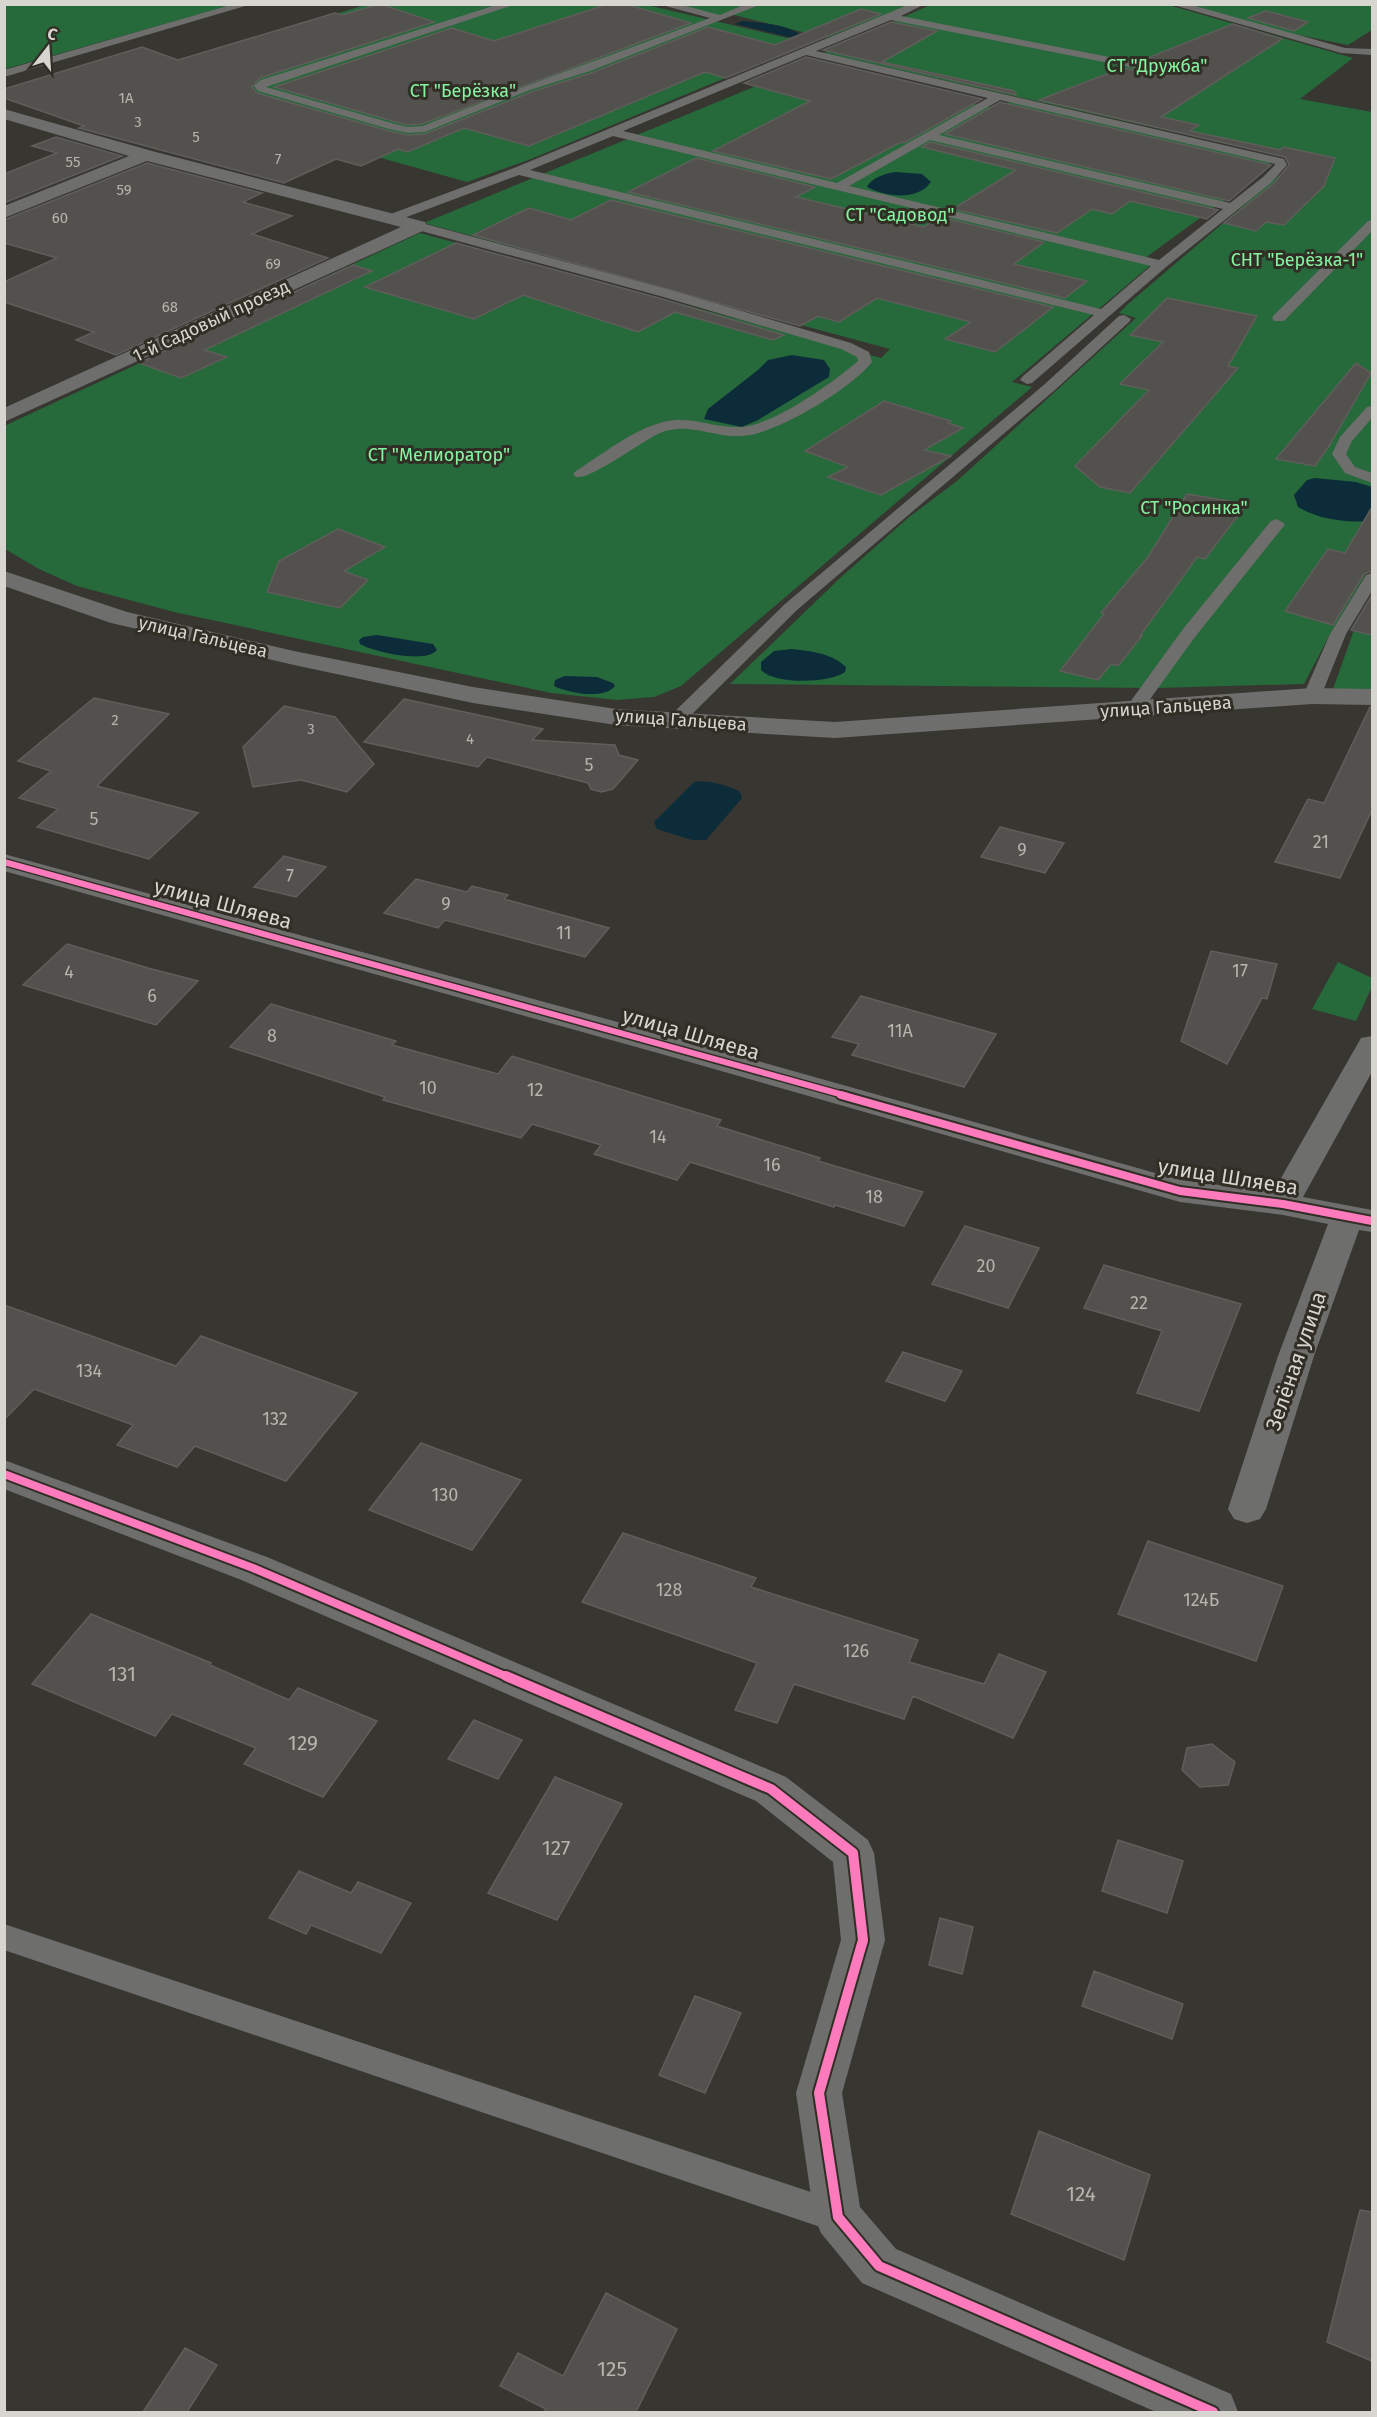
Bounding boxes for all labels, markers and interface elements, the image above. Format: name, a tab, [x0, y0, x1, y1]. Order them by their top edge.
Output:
north arrow	[18, 18, 78, 78]
text: С	[45, 24, 60, 45]
park label: СТ "Дружба"	[1107, 55, 1207, 77]
park label: СТ "Берёзка"	[410, 80, 516, 102]
house number: 1А	[118, 89, 134, 107]
house number: 3	[134, 113, 142, 131]
house number: 5	[192, 128, 200, 146]
house number: 7	[275, 150, 282, 168]
house number: 55	[66, 153, 80, 171]
house number: 59	[116, 181, 132, 199]
park label: СТ "Садовод"	[845, 204, 955, 226]
house number: 60	[52, 209, 68, 227]
park label: СНТ "Берёзка-1"	[1231, 249, 1363, 271]
house number: 69	[265, 255, 281, 273]
street label: 1-й Садовый проезд	[129, 275, 293, 367]
house number: 68	[162, 298, 178, 316]
park label: СТ "Мелиоратор"	[368, 444, 510, 466]
park label: СТ "Росинка"	[1140, 497, 1248, 519]
street label: улица Гальцева	[136, 611, 270, 663]
street label: улица Гальцева	[1100, 691, 1232, 723]
street label: улица Гальцева	[615, 704, 747, 736]
house number: 2	[111, 711, 119, 729]
house number: 3	[307, 720, 315, 738]
house number: 4	[466, 730, 474, 748]
house number: 5	[584, 754, 594, 776]
house number: 5	[89, 808, 99, 830]
house number: 21	[1313, 831, 1329, 853]
house number: 9	[1017, 839, 1027, 861]
house number: 7	[286, 865, 294, 887]
street label: улица Шляева	[151, 873, 295, 935]
house number: 9	[441, 893, 451, 915]
house number: 11	[556, 922, 572, 944]
house number: 17	[1232, 960, 1248, 982]
house number: 4	[64, 961, 74, 983]
house number: 6	[147, 985, 157, 1007]
street label: улица Шляева	[619, 1002, 763, 1066]
house number: 11А	[887, 1020, 914, 1042]
house number: 8	[267, 1025, 277, 1047]
house number: 10	[419, 1077, 437, 1099]
house number: 12	[527, 1079, 543, 1101]
house number: 14	[649, 1126, 667, 1148]
street label: улица Шляева	[1156, 1153, 1300, 1201]
house number: 16	[763, 1154, 781, 1176]
house number: 18	[865, 1186, 883, 1208]
house number: 20	[977, 1255, 995, 1277]
street label: Зелёная улица	[1260, 1288, 1332, 1434]
house number: 22	[1130, 1292, 1148, 1314]
house number: 134	[76, 1360, 103, 1382]
house number: 132	[262, 1408, 288, 1430]
house number: 130	[432, 1484, 458, 1506]
house number: 128	[656, 1579, 682, 1601]
house number: 124Б	[1183, 1589, 1219, 1611]
house number: 126	[843, 1640, 869, 1662]
house number: 131	[108, 1661, 136, 1687]
house number: 129	[288, 1730, 318, 1756]
house number: 127	[542, 1835, 570, 1861]
house number: 124	[1066, 2181, 1096, 2207]
house number: 125	[597, 2356, 627, 2382]

